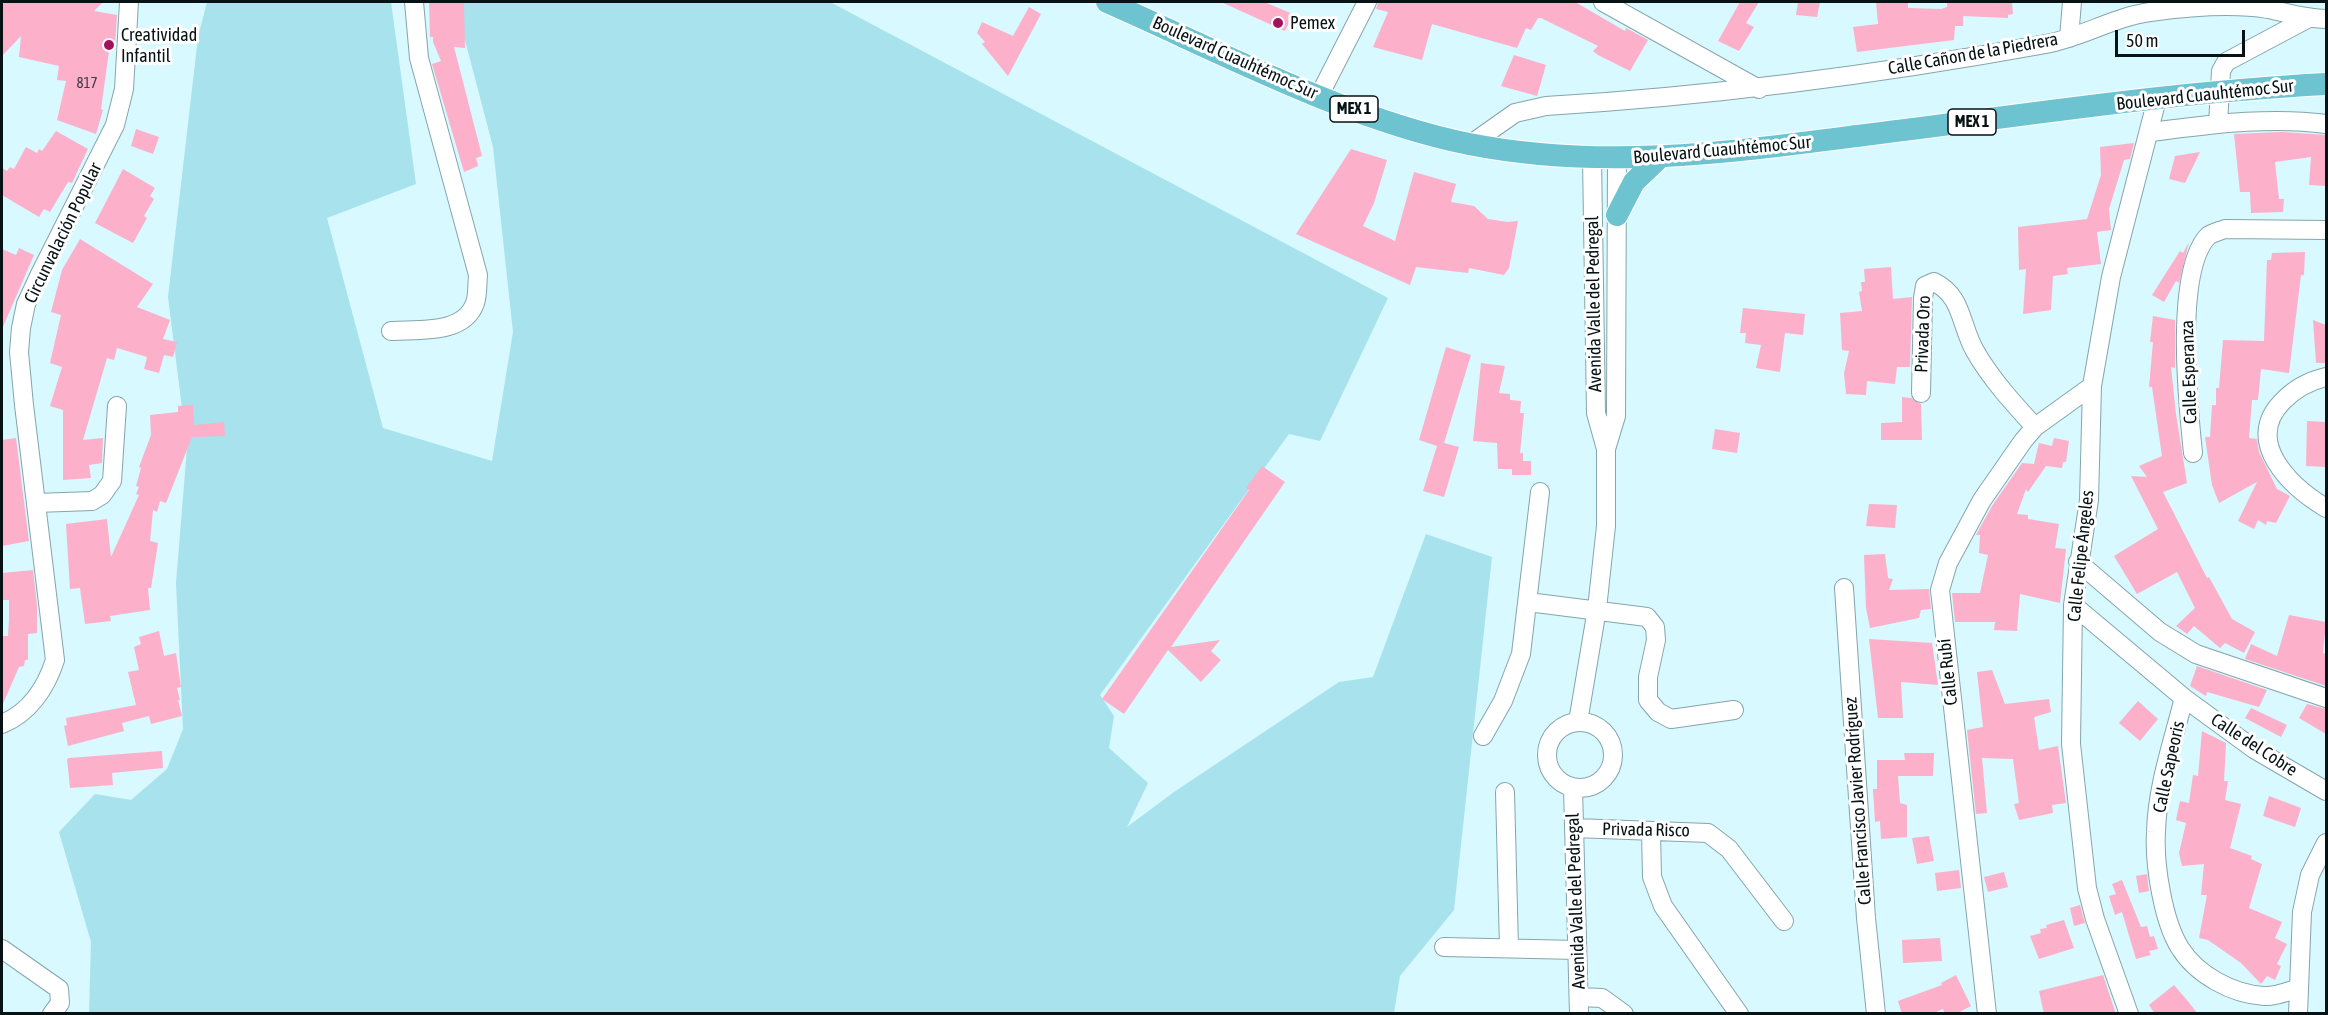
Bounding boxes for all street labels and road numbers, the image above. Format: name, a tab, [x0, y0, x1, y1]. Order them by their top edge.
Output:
street label: Boulevard Cuauhtémoc Sur	[1149, 12, 1321, 104]
street label: Calle Cañon de la Piedrera	[1886, 28, 2060, 80]
street label: Boulevard Cuauhtémoc Sur	[2115, 75, 2295, 115]
road number: MEX 1	[1330, 96, 1378, 122]
road number: MEX 1	[1948, 109, 1996, 135]
street label: Boulevard Cuauhtémoc Sur	[1632, 131, 1812, 169]
street label: Circunvalación Popular	[20, 159, 106, 307]
street label: Avenida Valle del Pedregal	[1582, 216, 1606, 392]
street label: Privada Oro	[1911, 295, 1935, 373]
street label: Calle Esperanza	[2176, 320, 2202, 424]
street label: Calle Felipe Ángeles	[2063, 489, 2099, 623]
street label: Calle Rubí	[1934, 638, 1962, 706]
street label: Calle Francisco Javier Rodríguez	[1840, 696, 1876, 906]
street label: Calle del Cobre	[2207, 709, 2301, 781]
street label: Calle Sapeoris	[2149, 719, 2189, 815]
street label: Avenida Valle del Pedregal	[1562, 813, 1590, 989]
street label: Privada Risco	[1602, 818, 1690, 842]

